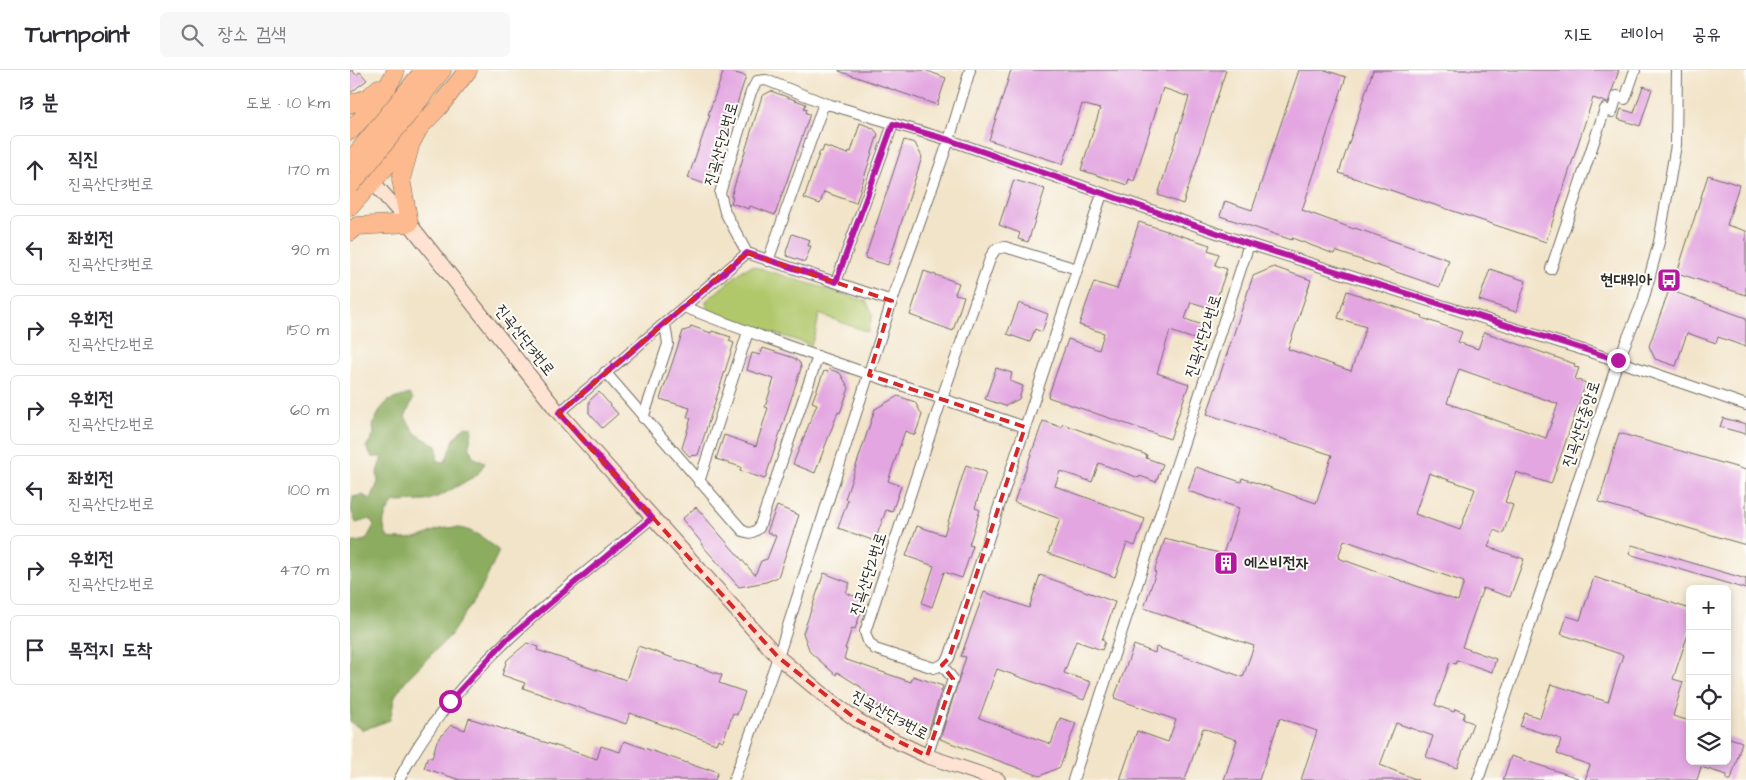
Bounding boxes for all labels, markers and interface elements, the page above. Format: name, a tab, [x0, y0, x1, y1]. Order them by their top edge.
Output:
search box	[160, 12, 510, 57]
text: Turnpoint	[25, 18, 130, 52]
icon: search	[178, 21, 206, 49]
text: 장소 검색	[218, 21, 286, 48]
text: 지도	[1564, 22, 1593, 47]
text: 레이어	[1621, 22, 1664, 47]
text: 공유	[1692, 22, 1721, 47]
text: 13 분	[20, 88, 59, 117]
text: 도보 · 1.0 km	[246, 92, 330, 114]
street label: 진곡산단2번로	[699, 99, 743, 189]
text: 직진	[68, 146, 99, 173]
icon: ahead	[21, 156, 49, 184]
text: 170 m	[288, 159, 329, 181]
text: 진곡산단3번로	[68, 173, 153, 195]
text: 좌회전	[68, 226, 114, 253]
icon: left	[21, 236, 49, 264]
text: 90 m	[291, 239, 329, 261]
text: 진곡산단3번로	[68, 253, 153, 275]
bus stop icon: 현대위아	[1656, 267, 1682, 293]
place label: 현대위아	[1601, 269, 1652, 291]
street label: 진곡산단2번로	[1179, 292, 1227, 380]
street label: 진곡산단3번로	[490, 300, 560, 380]
text: 우회전	[68, 306, 114, 333]
icon: right	[21, 316, 49, 344]
text: 150 m	[287, 319, 329, 341]
text: 진곡산단2번로	[68, 333, 154, 355]
route end	[1607, 349, 1630, 372]
street label: 진곡산단중앙로	[1557, 378, 1605, 470]
text: 우회전	[68, 386, 114, 413]
icon: right	[21, 396, 49, 424]
text: 60 m	[290, 399, 329, 421]
text: 진곡산단2번로	[68, 413, 154, 435]
text: 좌회전	[68, 466, 114, 493]
icon: left	[21, 476, 49, 504]
text: 100 m	[288, 479, 329, 501]
text: 진곡산단2번로	[68, 493, 154, 515]
street label: 진곡산단2번로	[844, 530, 892, 618]
text: 우회전	[68, 546, 114, 573]
building icon: 에스비전자	[1213, 550, 1239, 576]
place label: 에스비전자	[1244, 552, 1309, 574]
icon: right	[21, 556, 49, 584]
text: 470 m	[279, 559, 329, 581]
text: 진곡산단2번로	[68, 573, 154, 595]
map controls	[1686, 585, 1731, 765]
button: +	[1686, 585, 1731, 630]
button: −	[1686, 630, 1731, 675]
icon: arrive	[21, 636, 49, 664]
text: 목적지 도착	[68, 637, 152, 664]
button: locate	[1686, 675, 1731, 720]
street label: 진곡산단3번로	[847, 685, 933, 745]
route start	[439, 690, 462, 713]
button: layers	[1686, 720, 1731, 765]

